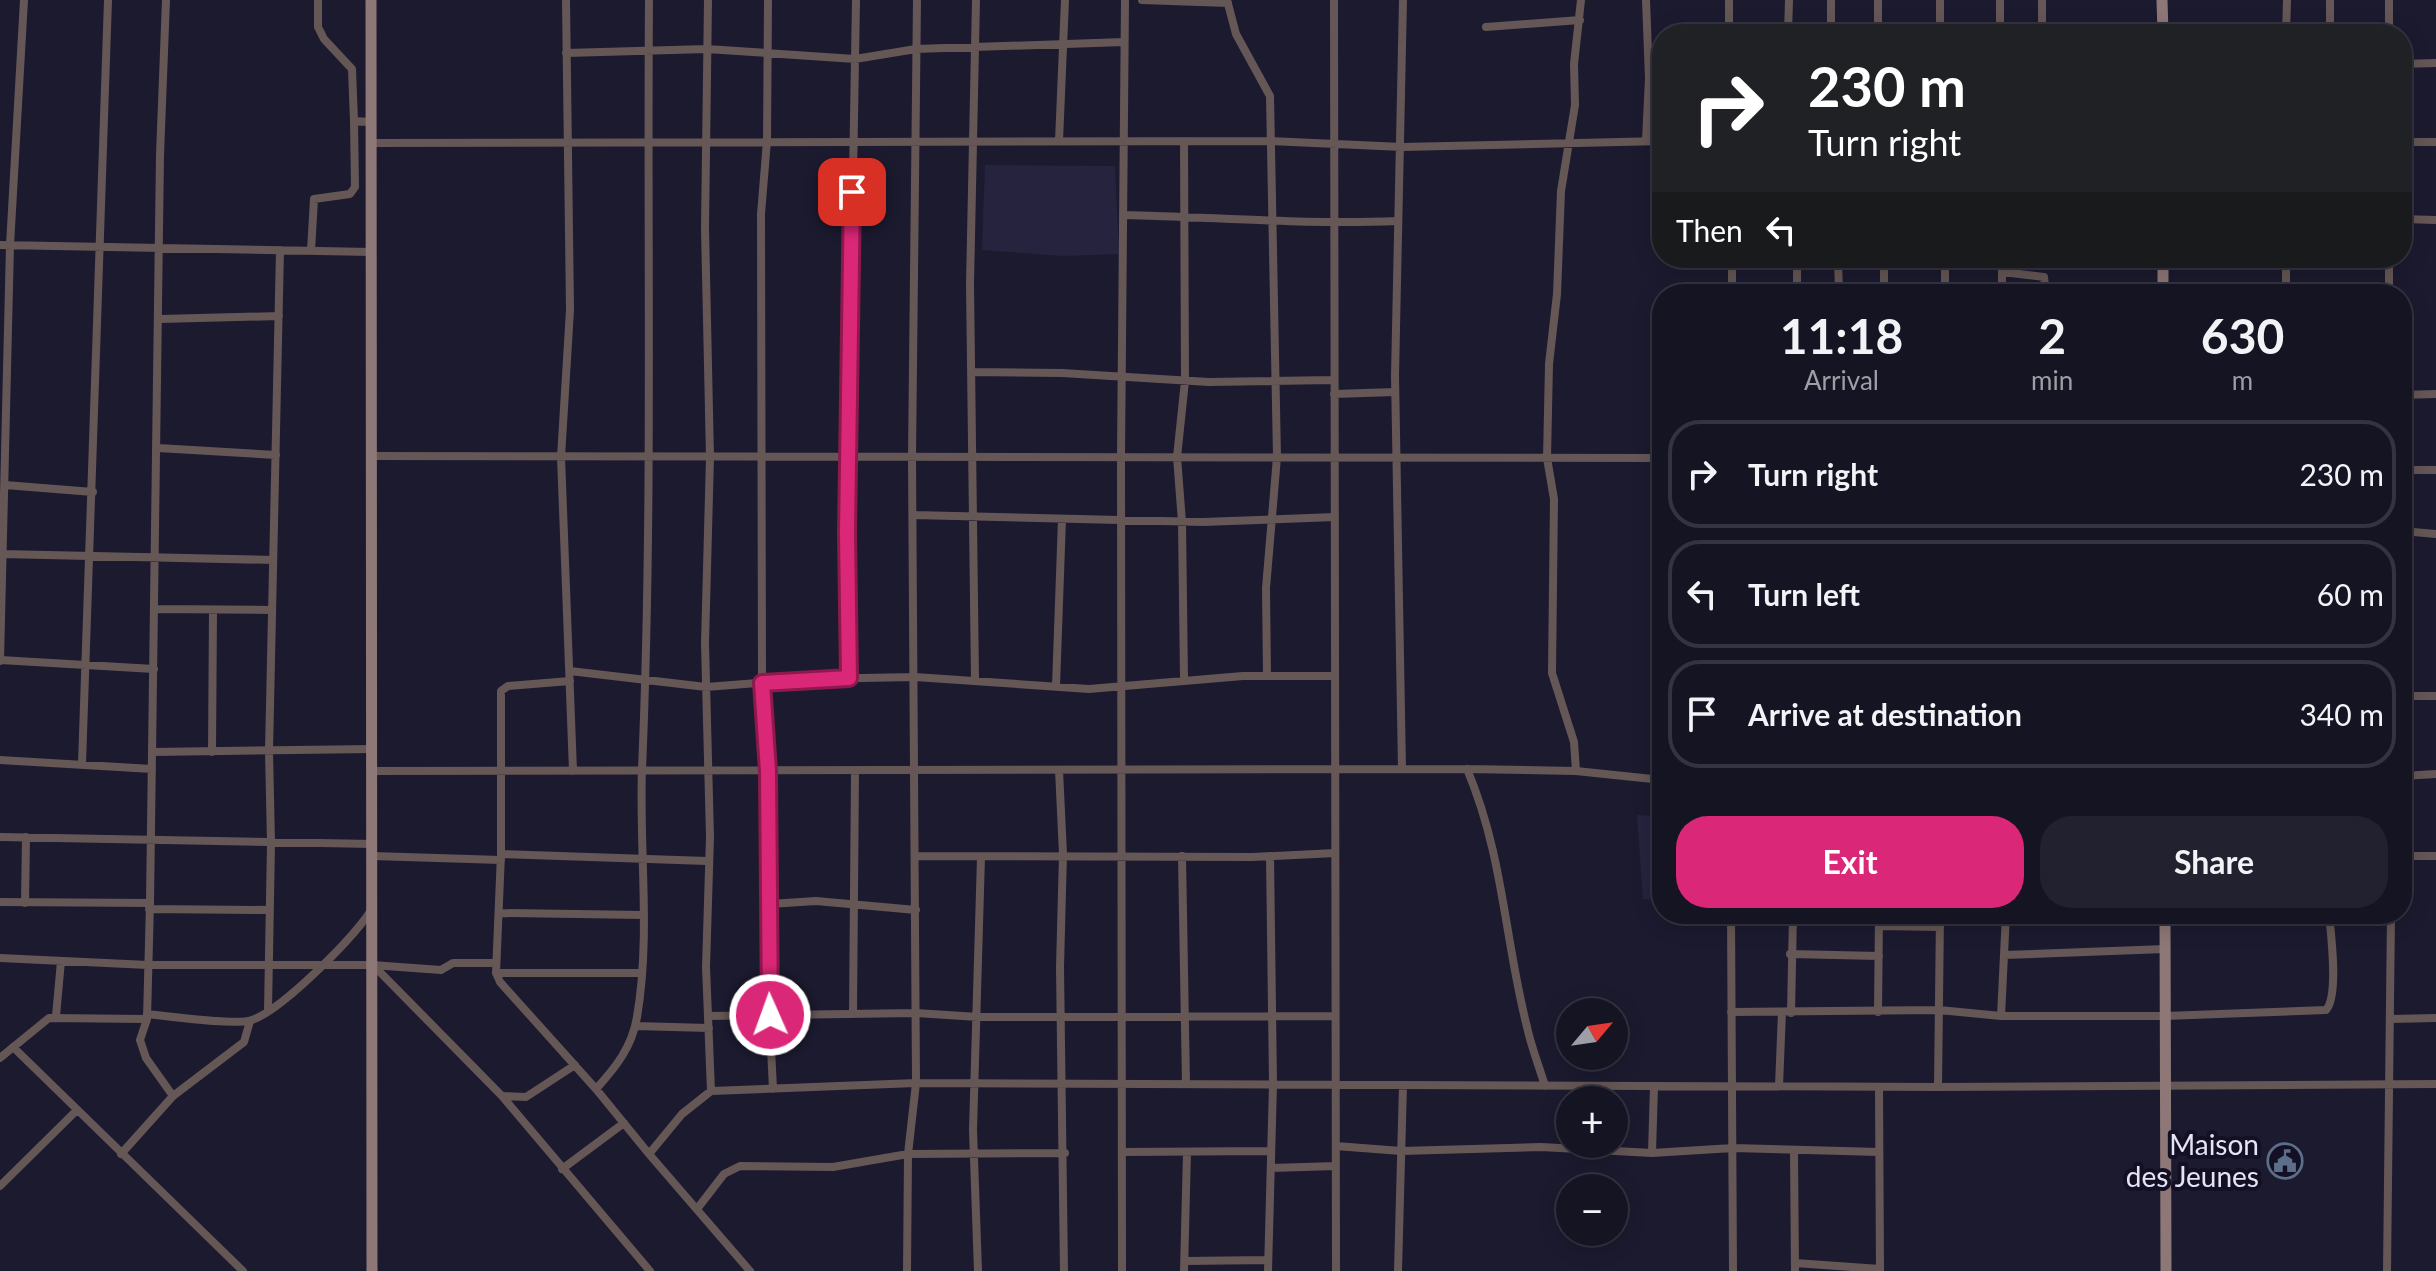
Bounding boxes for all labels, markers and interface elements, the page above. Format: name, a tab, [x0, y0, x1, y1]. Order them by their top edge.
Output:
text: 230 m	[1808, 52, 1966, 119]
icon: right	[1676, 56, 1780, 160]
text: Turn right	[1808, 120, 1961, 164]
pin	[818, 158, 886, 226]
icon: arrive	[830, 170, 874, 214]
icon: left	[1759, 208, 1803, 252]
text: Then	[1676, 212, 1743, 248]
text: 11:18	[1780, 307, 1903, 364]
text: 2	[2038, 307, 2066, 364]
text: 630	[2201, 307, 2284, 364]
text: Arrival	[1804, 364, 1879, 396]
text: min	[2031, 364, 2073, 396]
text: m	[2232, 364, 2253, 396]
icon: right	[1680, 452, 1724, 496]
text: Turn right	[1748, 456, 1878, 492]
text: 230 m	[2299, 456, 2384, 492]
icon: left	[1680, 572, 1724, 616]
text: Turn left	[1748, 576, 1860, 612]
text: 60 m	[2317, 576, 2384, 612]
icon: arrive	[1680, 692, 1724, 736]
text: Arrive at destination	[1748, 696, 2022, 732]
text: 340 m	[2299, 696, 2384, 732]
button: Exit	[1676, 816, 2024, 908]
button: Share	[2040, 816, 2388, 908]
position arrow	[728, 973, 812, 1057]
north arrow	[1556, 998, 1628, 1070]
map controls	[1556, 998, 1628, 1246]
button: +	[1556, 1086, 1628, 1158]
place label: Maison des Jeunes	[2126, 1127, 2259, 1193]
public building icon: Maison des Jeunes	[2266, 1142, 2304, 1180]
button: −	[1556, 1174, 1628, 1246]

